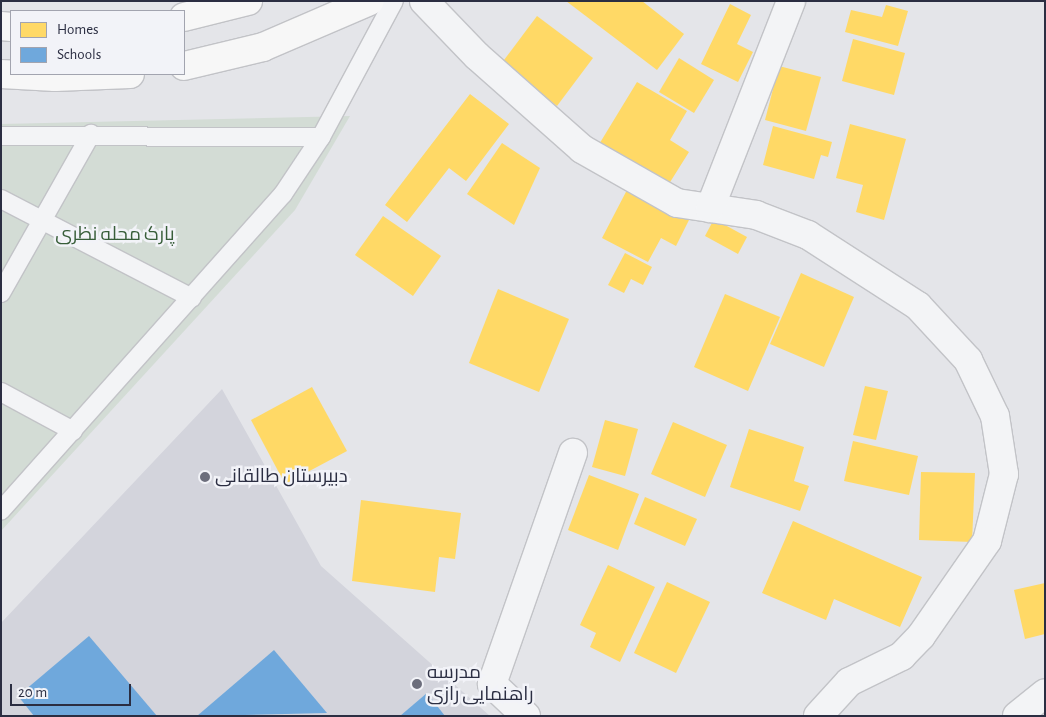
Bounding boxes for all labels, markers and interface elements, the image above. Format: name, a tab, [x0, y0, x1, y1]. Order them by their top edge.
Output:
legend	[10, 10, 185, 75]
text: Homes	[57, 22, 99, 37]
text: Schools	[57, 47, 101, 62]
park label: پارک محله نظری	[55, 224, 175, 246]
place label: دبیرستان طالقانی	[215, 466, 348, 488]
marker: دبیرستان طالقانی	[199, 471, 211, 483]
place label: مدرسه راهنمایی رازی	[427, 662, 533, 706]
scale bar	[12, 674, 134, 706]
marker: مدرسه راهنمایی رازی	[411, 678, 423, 690]
text: 20 m	[18, 685, 47, 700]

